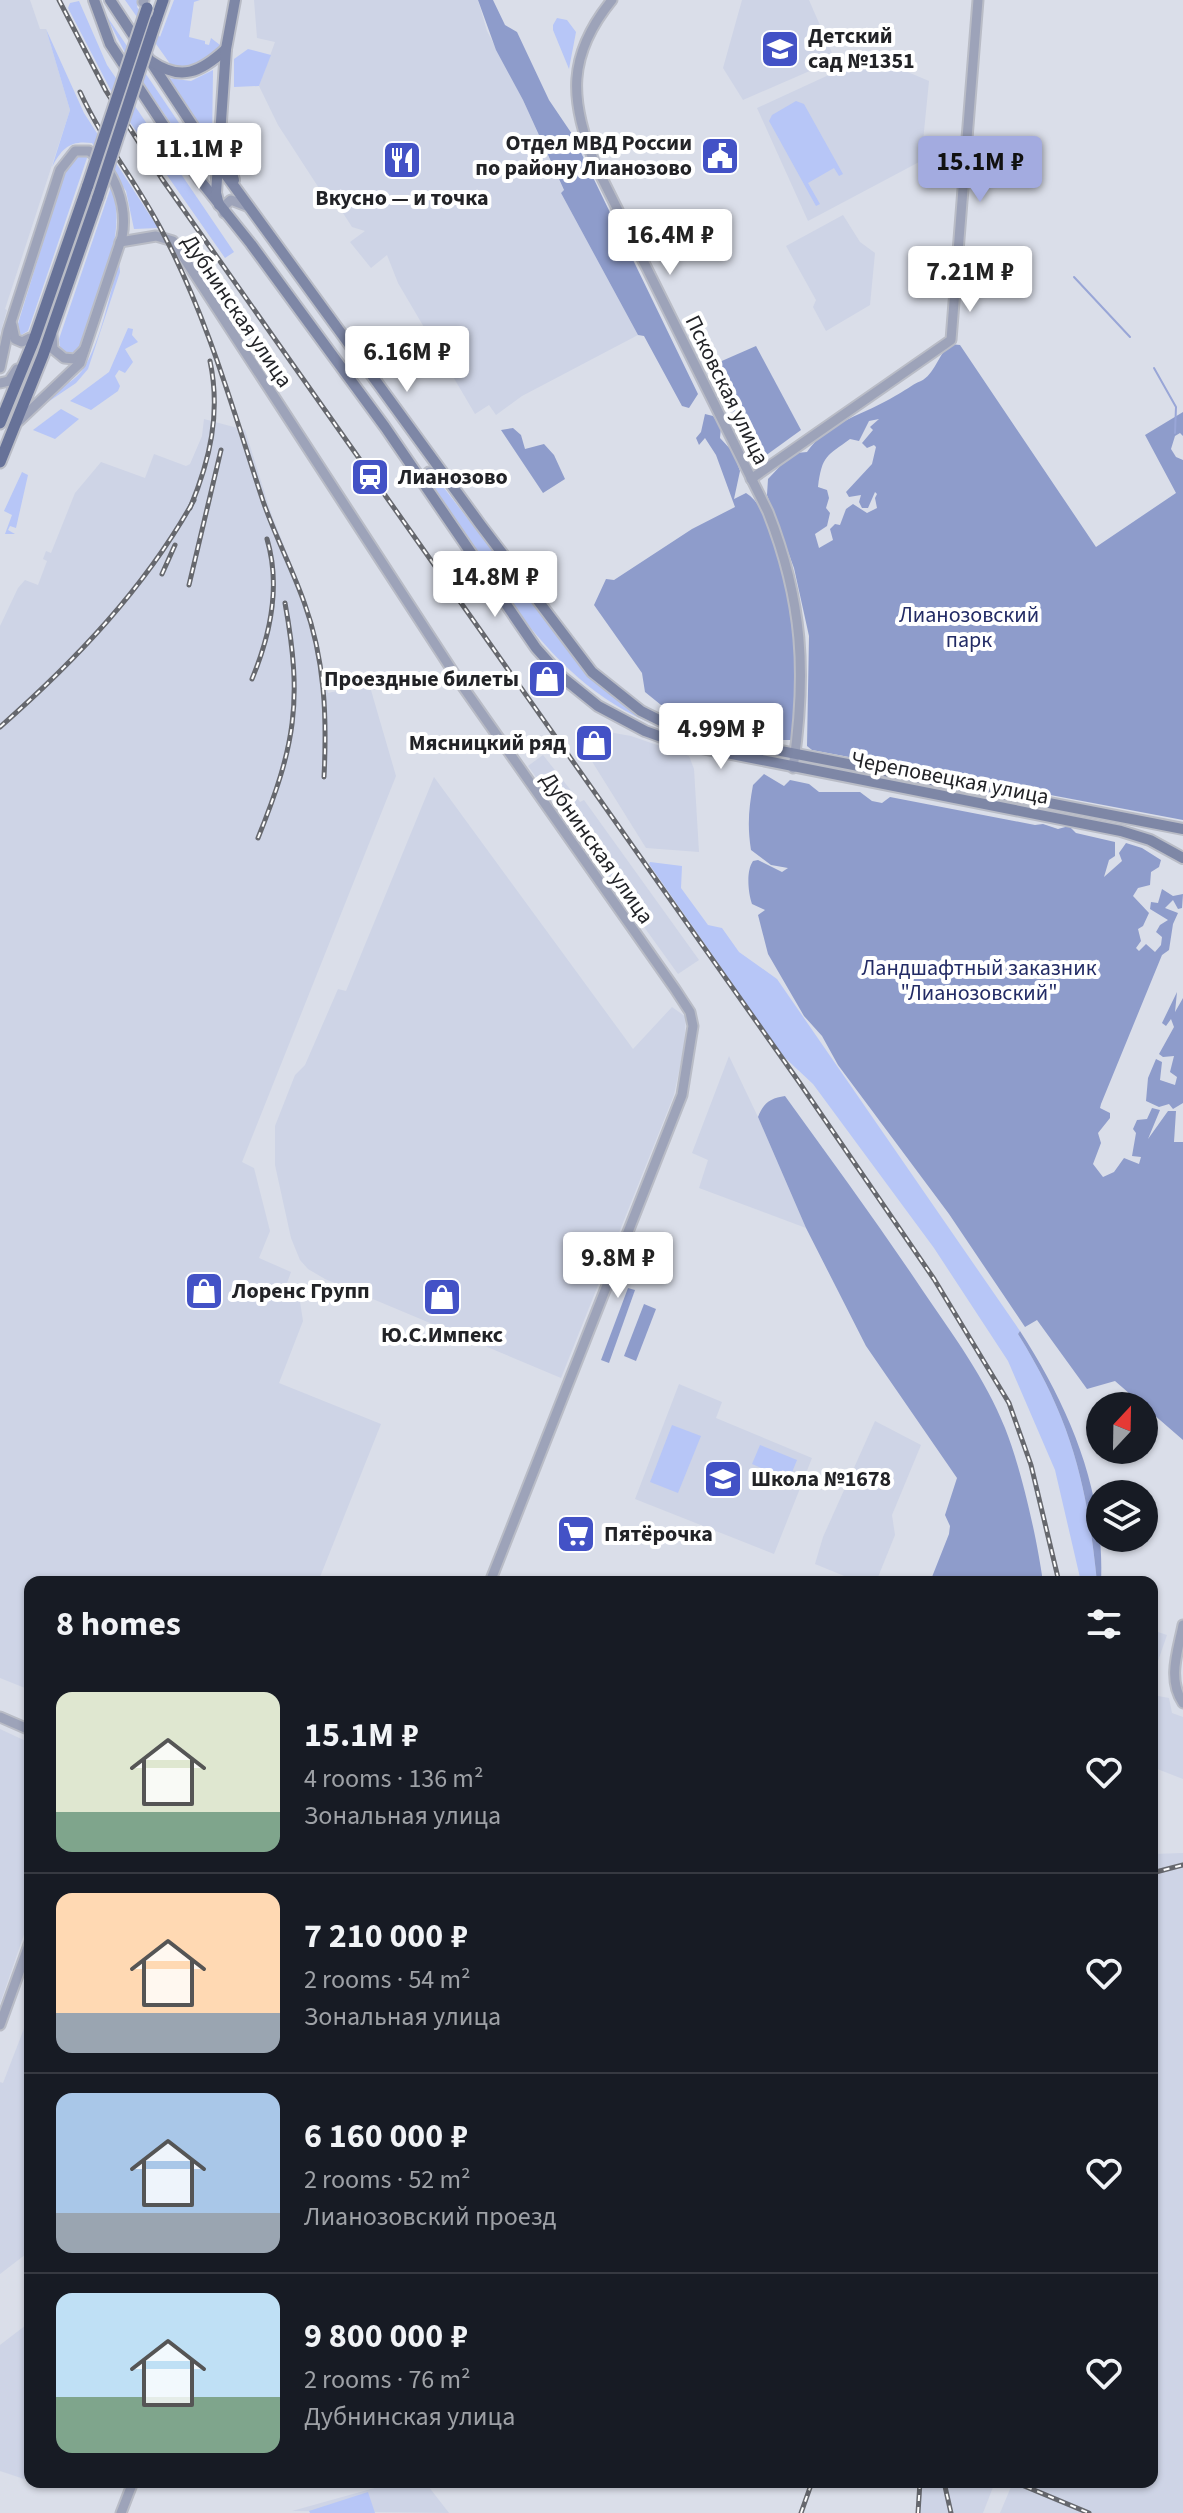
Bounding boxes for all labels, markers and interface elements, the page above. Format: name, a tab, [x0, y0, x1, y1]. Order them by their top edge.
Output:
place label: Детский сад №1351	[808, 20, 915, 77]
school or university icon: Детский сад №1351	[759, 28, 801, 70]
pin: 11.1M ₽	[125, 123, 273, 191]
place label: Отдел МВД России по району Лианозово	[475, 127, 692, 184]
text: 11.1M ₽	[155, 130, 243, 167]
public building icon: Отдел МВД России по району Лианозово	[699, 135, 741, 177]
pin: 15.1M ₽	[906, 136, 1054, 204]
restaurant icon: Вкусно — и точка	[381, 139, 423, 181]
text: 15.1M ₽	[936, 143, 1024, 180]
place label: Вкусно — и точка	[315, 182, 489, 214]
pin: 16.4M ₽	[596, 209, 744, 277]
text: 16.4M ₽	[626, 216, 714, 253]
street label: Дубнинская улица	[174, 228, 300, 394]
pin: 7.21M ₽	[896, 246, 1044, 314]
text: 7.21M ₽	[926, 253, 1014, 290]
street label: Псковская улица	[677, 310, 777, 470]
pin: 6.16M ₽	[333, 326, 481, 394]
text: 6.16M ₽	[363, 333, 451, 370]
station icon: Лианозово	[349, 456, 391, 498]
place label: Лианозово	[397, 461, 508, 493]
pin: 14.8M ₽	[421, 551, 569, 619]
text: 14.8M ₽	[451, 558, 539, 595]
park label: Лианозовский парк	[899, 599, 1039, 656]
shop icon: Проездные билеты	[526, 658, 568, 700]
place label: Проездные билеты	[324, 663, 519, 695]
pin: 4.99M ₽	[647, 703, 795, 771]
text: 4.99M ₽	[677, 710, 765, 747]
shop icon: Мясницкий ряд	[573, 722, 615, 764]
place label: Мясницкий ряд	[409, 727, 566, 759]
street label: Череповецкая улица	[848, 743, 1052, 813]
street label: Дубнинская улица	[533, 766, 661, 930]
park label: Ландшафтный заказник "Лианозовский"	[861, 952, 1097, 1009]
pin: 9.8M ₽	[553, 1232, 683, 1300]
text: 9.8M ₽	[581, 1239, 655, 1276]
shop icon: Лоренс Групп	[183, 1270, 225, 1312]
place label: Лоренс Групп	[231, 1275, 370, 1307]
shop icon: Ю.С.Импекс	[421, 1276, 463, 1318]
place label: Ю.С.Импекс	[381, 1319, 503, 1351]
north arrow	[1086, 1392, 1158, 1464]
map controls	[1086, 1392, 1158, 1552]
school or university icon: Школа №1678	[702, 1458, 744, 1500]
place label: Школа №1678	[751, 1463, 891, 1495]
button: layers	[1086, 1480, 1158, 1552]
supermarket icon: Пятёрочка	[555, 1513, 597, 1555]
place label: Пятёрочка	[604, 1518, 713, 1550]
text: 8 homes	[56, 1600, 181, 1649]
icon: filters	[1082, 1602, 1126, 1646]
text: 15.1M ₽	[304, 1711, 419, 1760]
icon: home	[120, 1724, 216, 1820]
icon: heart	[1082, 1750, 1126, 1794]
text: 4 rooms · 136 m²	[304, 1760, 483, 1797]
text: Зональная улица	[304, 1797, 501, 1834]
text: 7 210 000 ₽	[304, 1912, 468, 1961]
icon: home	[120, 1925, 216, 2021]
icon: heart	[1082, 1951, 1126, 1995]
text: 2 rooms · 54 m²	[304, 1961, 471, 1998]
text: Зональная улица	[304, 1998, 501, 2035]
text: 6 160 000 ₽	[304, 2112, 468, 2161]
icon: home	[120, 2125, 216, 2221]
icon: heart	[1082, 2151, 1126, 2195]
text: 2 rooms · 52 m²	[304, 2161, 471, 2198]
text: Лианозовский проезд	[304, 2198, 556, 2235]
text: 9 800 000 ₽	[304, 2312, 468, 2361]
icon: home	[120, 2325, 216, 2421]
icon: heart	[1082, 2351, 1126, 2395]
text: 2 rooms · 76 m²	[304, 2361, 471, 2398]
text: Дубнинская улица	[304, 2398, 515, 2435]

